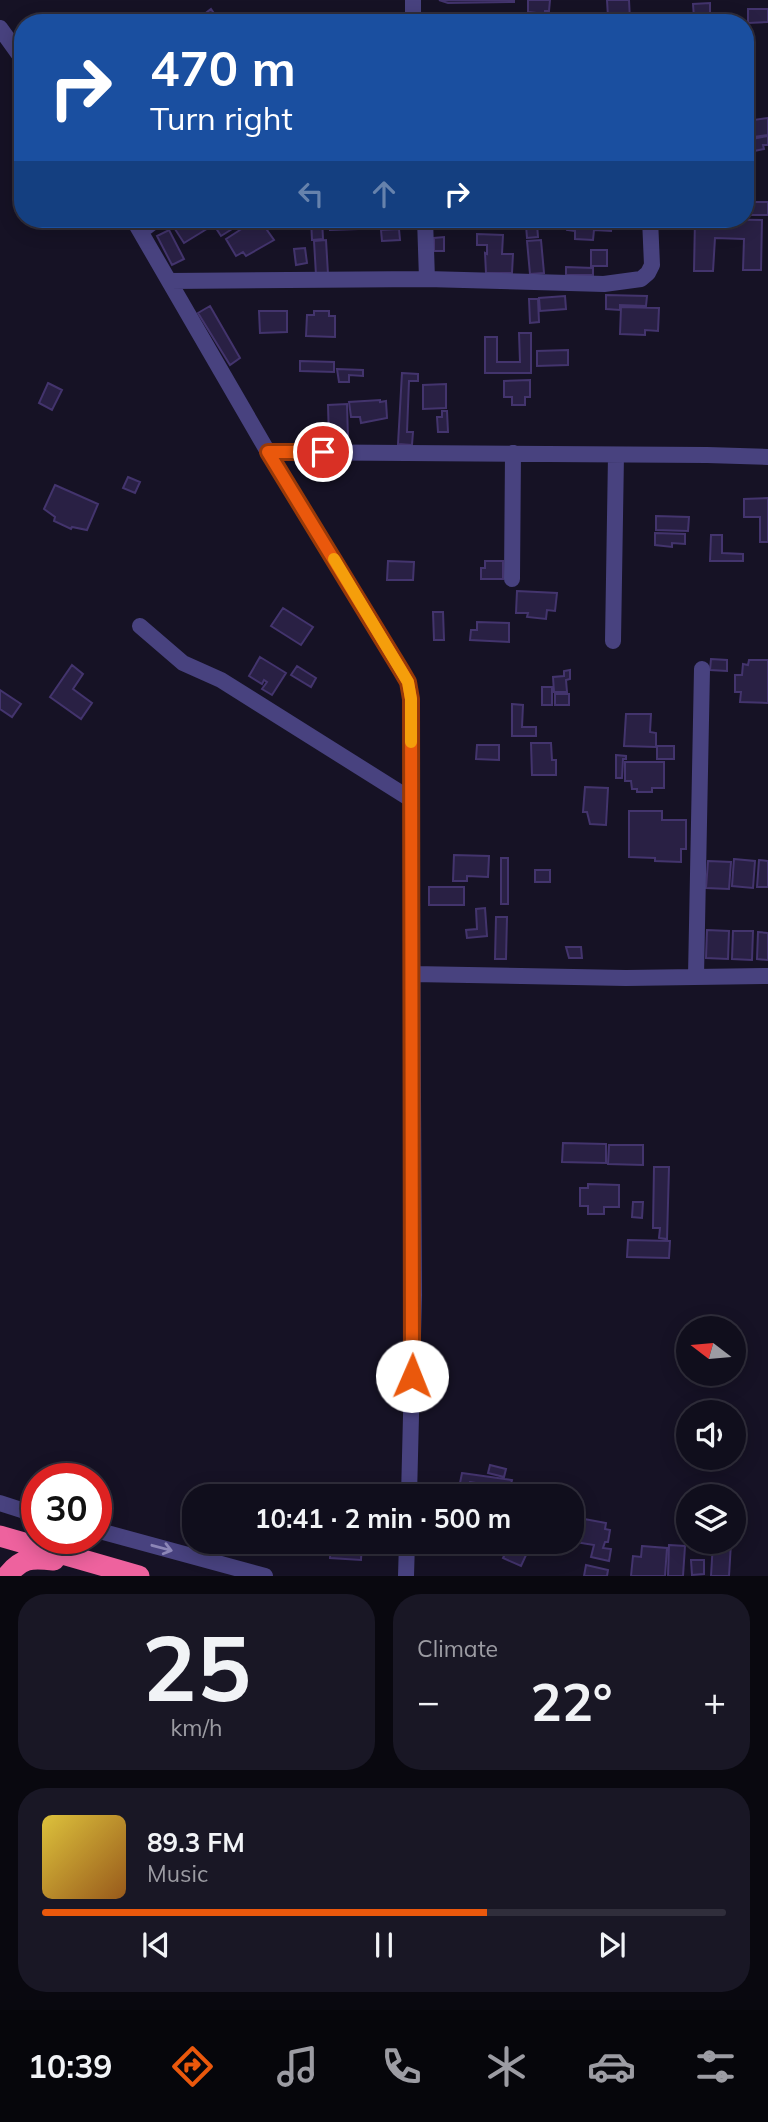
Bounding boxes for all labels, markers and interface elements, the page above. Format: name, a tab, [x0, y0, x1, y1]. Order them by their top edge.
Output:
text: 470 m	[150, 37, 296, 98]
icon: right	[35, 42, 126, 133]
text: Turn right	[150, 98, 293, 138]
icon: left	[292, 175, 330, 213]
icon: ahead	[365, 175, 403, 213]
icon: right	[438, 175, 476, 213]
pin	[293, 422, 353, 482]
icon: arrive	[304, 433, 342, 471]
north arrow	[676, 1316, 746, 1386]
map controls	[676, 1316, 746, 1554]
position arrow	[375, 1339, 449, 1413]
button: sound	[676, 1400, 746, 1470]
speed limit sign: 30	[21, 1463, 112, 1554]
button: layers	[676, 1484, 746, 1554]
text: 10:41 · 2 min · 500 m	[255, 1502, 511, 1535]
one-way arrow	[150, 1542, 173, 1555]
text: 25	[142, 1610, 251, 1724]
text: Climate	[417, 1634, 498, 1663]
text: 22°	[530, 1669, 613, 1734]
text: −	[417, 1677, 440, 1725]
text: +	[703, 1677, 726, 1725]
text: km/h	[170, 1713, 223, 1742]
text: 89.3 FM	[147, 1826, 245, 1859]
text: Music	[147, 1859, 208, 1888]
icon: previous	[137, 1926, 175, 1964]
icon: pause	[365, 1926, 403, 1964]
icon: next	[593, 1926, 631, 1964]
icon: directions	[168, 2042, 217, 2091]
icon: music	[273, 2042, 322, 2091]
icon: phone	[377, 2042, 426, 2091]
icon: climate	[482, 2042, 531, 2091]
icon: car	[587, 2042, 636, 2091]
icon: filters	[691, 2042, 740, 2091]
text: 10:39	[28, 2046, 113, 2086]

